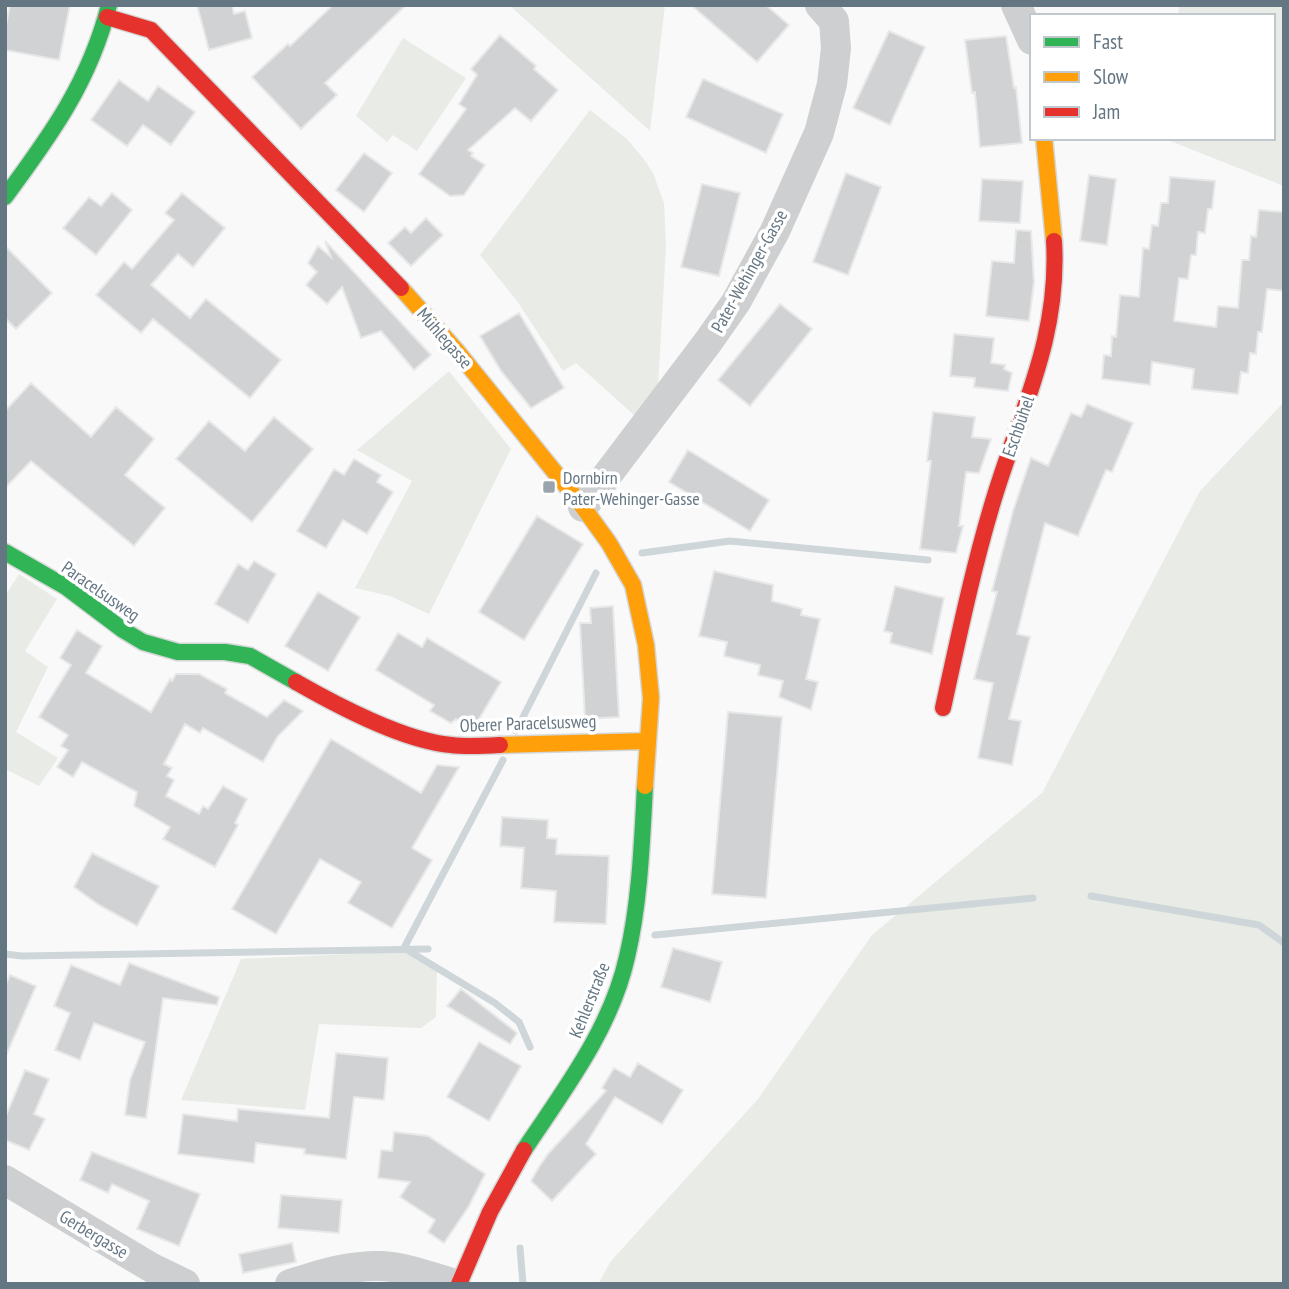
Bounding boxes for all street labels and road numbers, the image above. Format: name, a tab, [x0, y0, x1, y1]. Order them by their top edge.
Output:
street label: Pater-Wehinger-Gasse	[706, 206, 792, 336]
street label: Mühlegasse	[412, 303, 478, 373]
street label: Eschbühel	[997, 392, 1039, 460]
street label: Paracelsusweg	[57, 556, 145, 626]
street label: Oberer Paracelsusweg	[459, 709, 597, 737]
street label: Kehlerstraße	[563, 959, 615, 1041]
street label: Gerbergasse	[56, 1205, 132, 1263]

